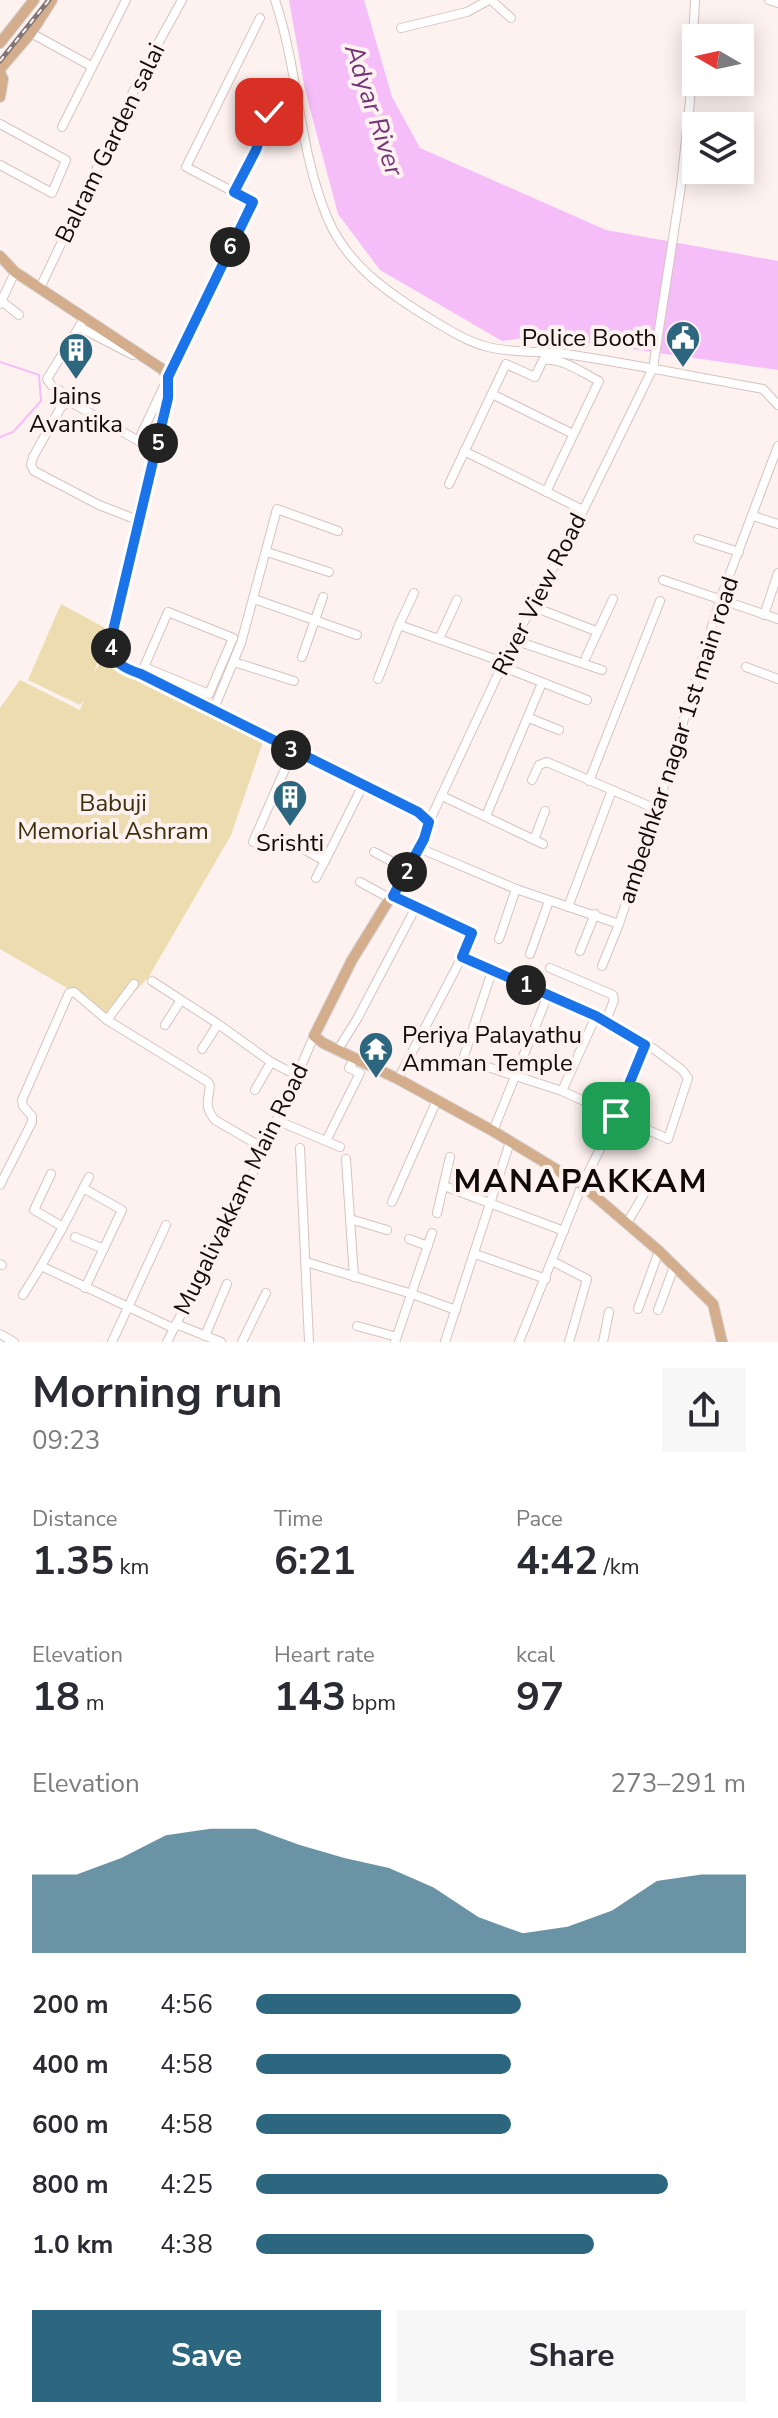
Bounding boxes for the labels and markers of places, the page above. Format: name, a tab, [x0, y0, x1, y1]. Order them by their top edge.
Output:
pin	[235, 78, 303, 146]
pin: 6	[210, 227, 250, 267]
public building icon: Police Booth	[664, 319, 702, 369]
place label: Police Booth	[522, 322, 657, 354]
building icon: Jains Avantika	[57, 331, 95, 381]
place label: Jains Avantika	[29, 380, 123, 440]
pin: 5	[138, 423, 178, 463]
pin: 4	[91, 628, 131, 668]
pin: 3	[271, 730, 311, 770]
building icon: Srishti	[271, 778, 309, 828]
place label: Srishti	[256, 827, 324, 859]
pin: 2	[387, 852, 427, 892]
pin: 1	[506, 965, 546, 1005]
place label: Periya Palayathu Amman Temple	[402, 1019, 582, 1079]
temple icon: Periya Palayathu Amman Temple	[357, 1030, 395, 1080]
pin	[582, 1082, 650, 1150]

